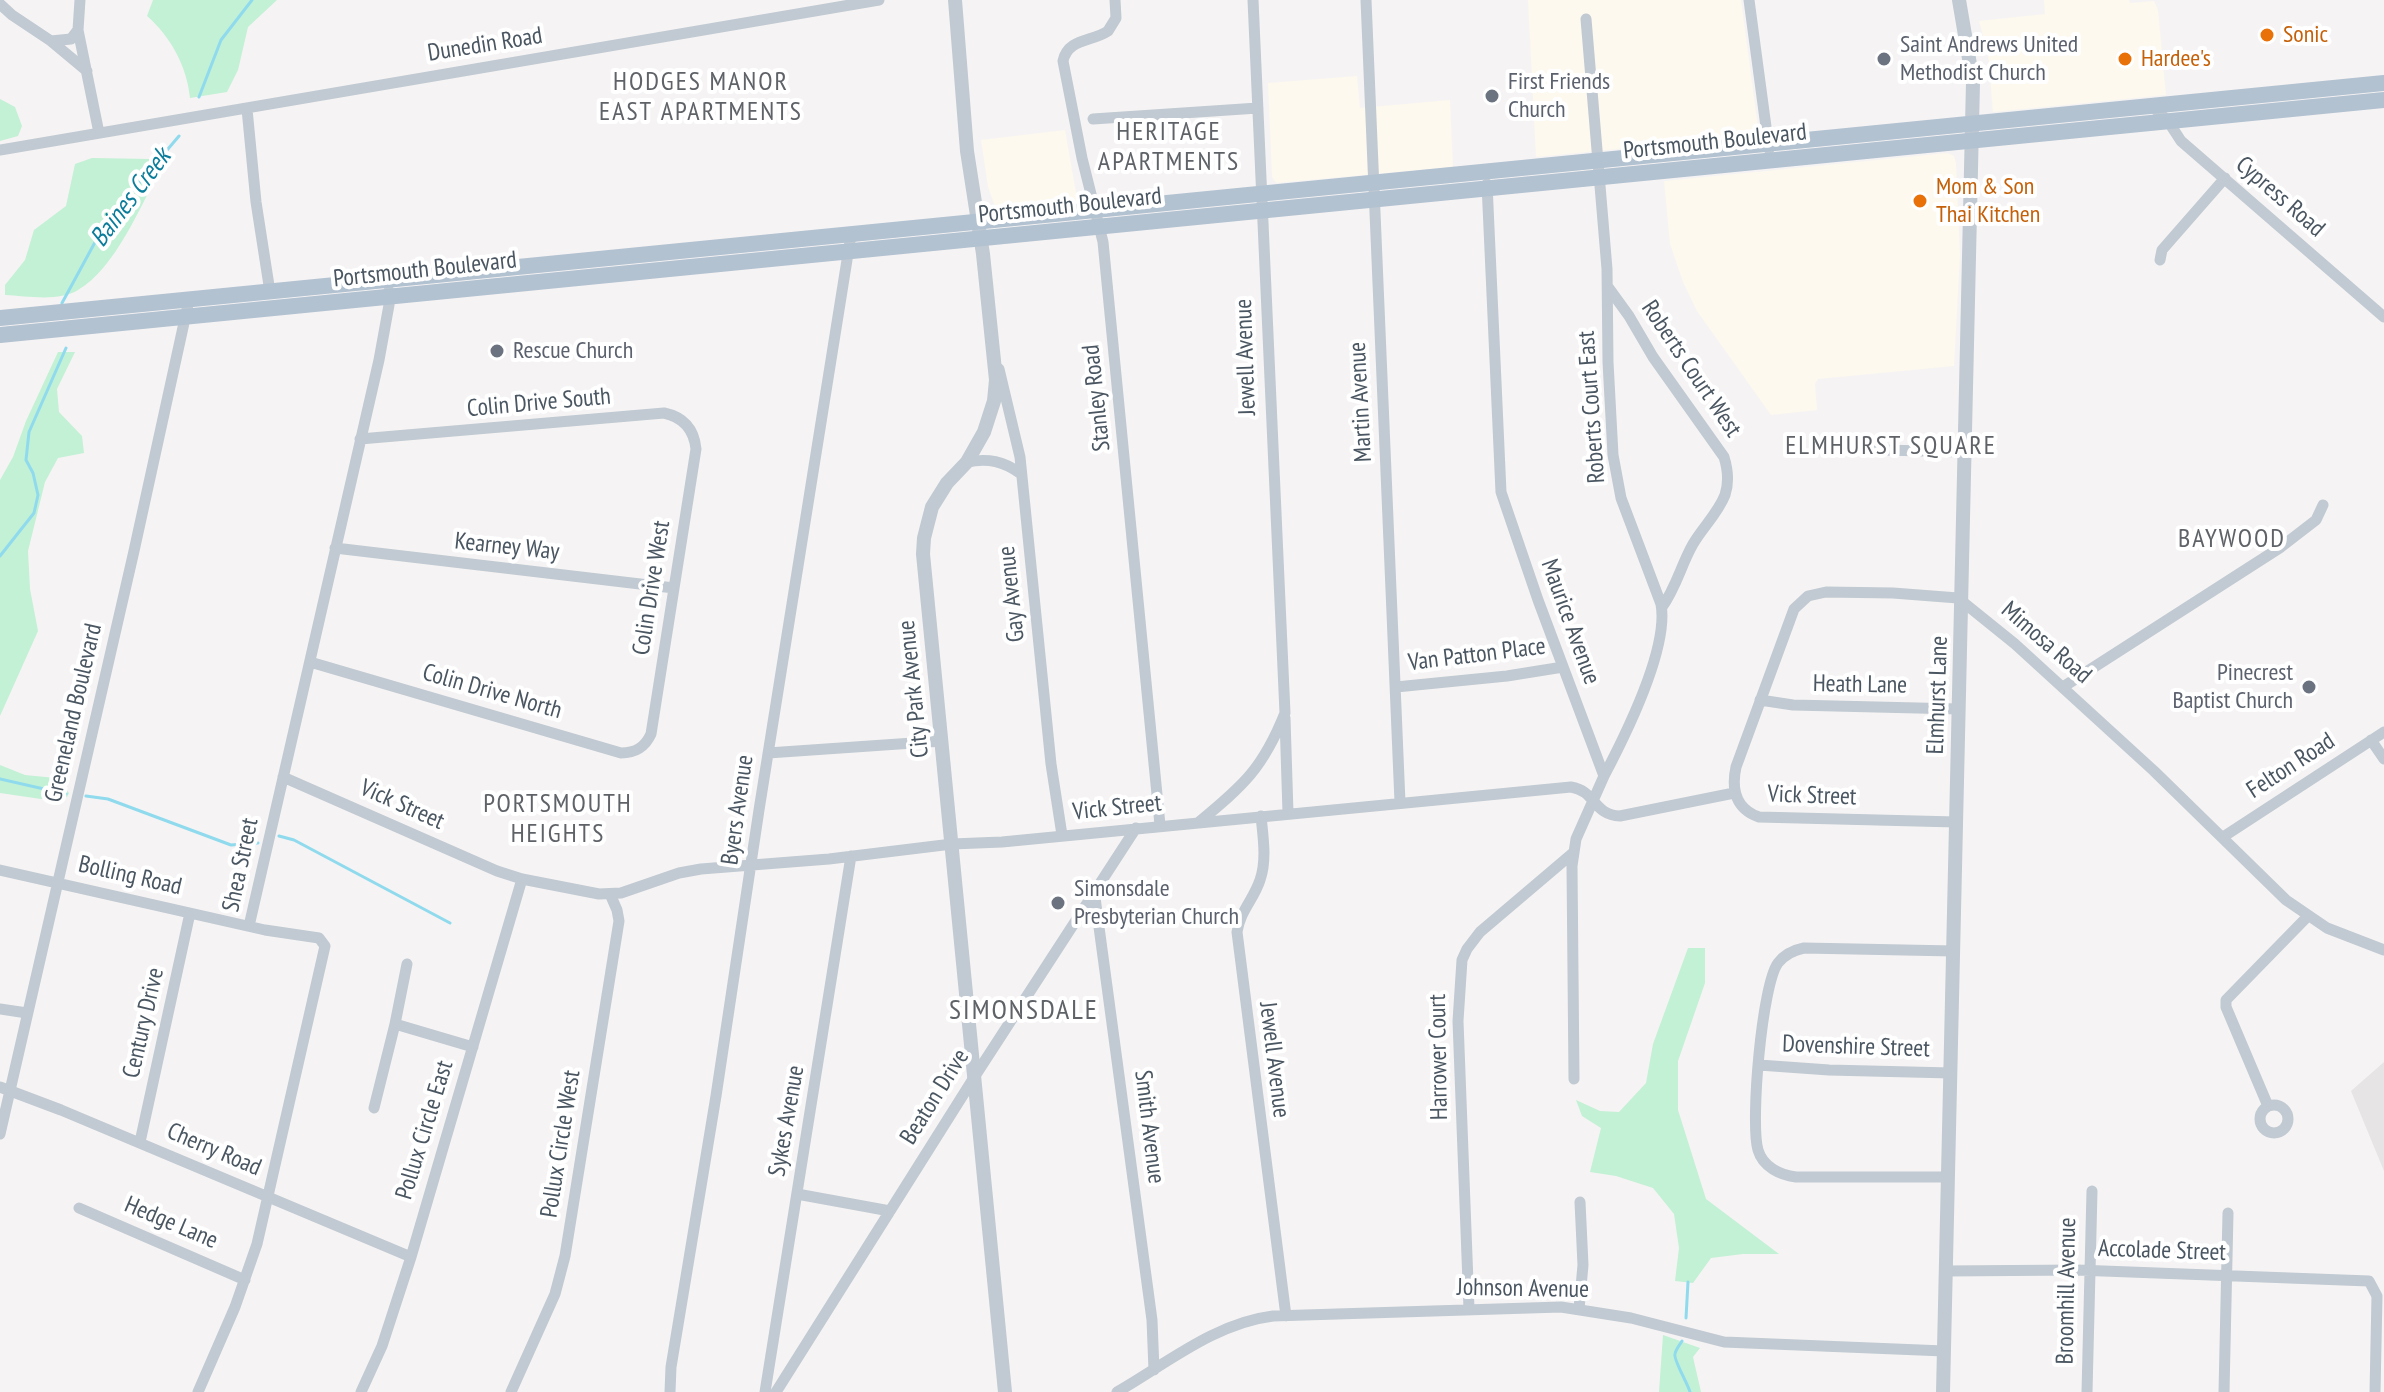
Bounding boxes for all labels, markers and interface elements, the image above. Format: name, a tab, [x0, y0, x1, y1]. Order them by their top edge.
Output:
place label: Sonic	[2283, 21, 2328, 49]
street label: Dunedin Road	[426, 22, 544, 68]
marker: Sonic	[2258, 26, 2276, 44]
place label: Saint Andrews United Methodist Church	[1900, 31, 2078, 87]
place label: Hardee's	[2141, 45, 2211, 73]
marker: Saint Andrews United Methodist Church	[1875, 50, 1893, 68]
marker: Hardee's	[2116, 50, 2134, 68]
district label: HODGES MANOR EAST APARTMENTS	[599, 67, 803, 128]
place label: First Friends Church	[1508, 68, 1610, 124]
marker: First Friends Church	[1483, 87, 1501, 105]
district label: HERITAGE APARTMENTS	[1098, 117, 1240, 178]
street label: Portsmouth Boulevard	[1622, 118, 1808, 166]
water label: Baines Creek	[84, 143, 178, 253]
street label: Cypress Road	[2230, 151, 2330, 243]
place label: Mom & Son Thai Kitchen	[1936, 173, 2040, 229]
street label: Portsmouth Boulevard	[977, 182, 1163, 230]
marker: Mom & Son Thai Kitchen	[1911, 192, 1929, 210]
street label: Portsmouth Boulevard	[332, 246, 518, 294]
street label: Roberts Court West	[1635, 295, 1747, 443]
street label: Jewell Avenue	[1230, 298, 1262, 416]
street label: Roberts Court East	[1572, 330, 1612, 484]
place label: Rescue Church	[513, 337, 633, 365]
street label: Martin Avenue	[1343, 341, 1379, 463]
marker: Rescue Church	[488, 342, 506, 360]
street label: Stanley Road	[1077, 343, 1117, 453]
street label: Colin Drive South	[466, 382, 612, 424]
district label: ELMHURST SQUARE	[1785, 431, 1997, 463]
street label: Colin Drive West	[627, 519, 677, 657]
district label: BAYWOOD	[2178, 524, 2286, 556]
street label: Kearney Way	[453, 527, 561, 567]
street label: Gay Avenue	[993, 545, 1031, 643]
street label: Maurice Avenue	[1534, 556, 1606, 688]
street label: Mimosa Road	[1995, 596, 2097, 690]
street label: City Park Avenue	[892, 619, 936, 759]
street label: Greeneland Boulevard	[39, 621, 109, 805]
street label: Van Patton Place	[1407, 632, 1547, 678]
street label: Elmhurst Lane	[1922, 635, 1954, 755]
street label: Colin Drive North	[419, 658, 565, 726]
place label: Pinecrest Baptist Church	[2172, 659, 2293, 715]
street label: Heath Lane	[1813, 670, 1907, 700]
marker: Pinecrest Baptist Church	[2300, 678, 2318, 696]
street label: Felton Road	[2242, 727, 2340, 805]
street label: Byers Avenue	[716, 753, 760, 867]
street label: Vick Street	[356, 774, 448, 836]
street label: Vick Street	[1767, 780, 1857, 812]
district label: PORTSMOUTH HEIGHTS	[483, 789, 633, 850]
street label: Vick Street	[1071, 789, 1163, 827]
street label: Shea Street	[217, 815, 265, 915]
street label: Bolling Road	[76, 850, 184, 902]
place label: Simonsdale Presbyterian Church	[1074, 875, 1239, 931]
marker: Simonsdale Presbyterian Church	[1049, 894, 1067, 912]
street label: Century Drive	[117, 965, 171, 1081]
district label: SIMONSDALE	[949, 994, 1099, 1028]
street label: Harrower Court	[1424, 994, 1454, 1120]
street label: Jewell Avenue	[1253, 1001, 1295, 1119]
street label: Dovenshire Street	[1782, 1030, 1930, 1064]
street label: Beaton Drive	[894, 1044, 976, 1150]
street label: Pollux Circle East	[390, 1057, 460, 1203]
street label: Sykes Avenue	[763, 1063, 811, 1179]
street label: Pollux Circle West	[535, 1068, 587, 1220]
street label: Smith Avenue	[1128, 1069, 1170, 1185]
street label: Cherry Road	[162, 1117, 266, 1183]
street label: Hedge Lane	[120, 1191, 222, 1255]
street label: Broomhill Avenue	[2051, 1217, 2083, 1365]
street label: Accolade Street	[2098, 1234, 2226, 1268]
street label: Johnson Avenue	[1457, 1273, 1589, 1305]

